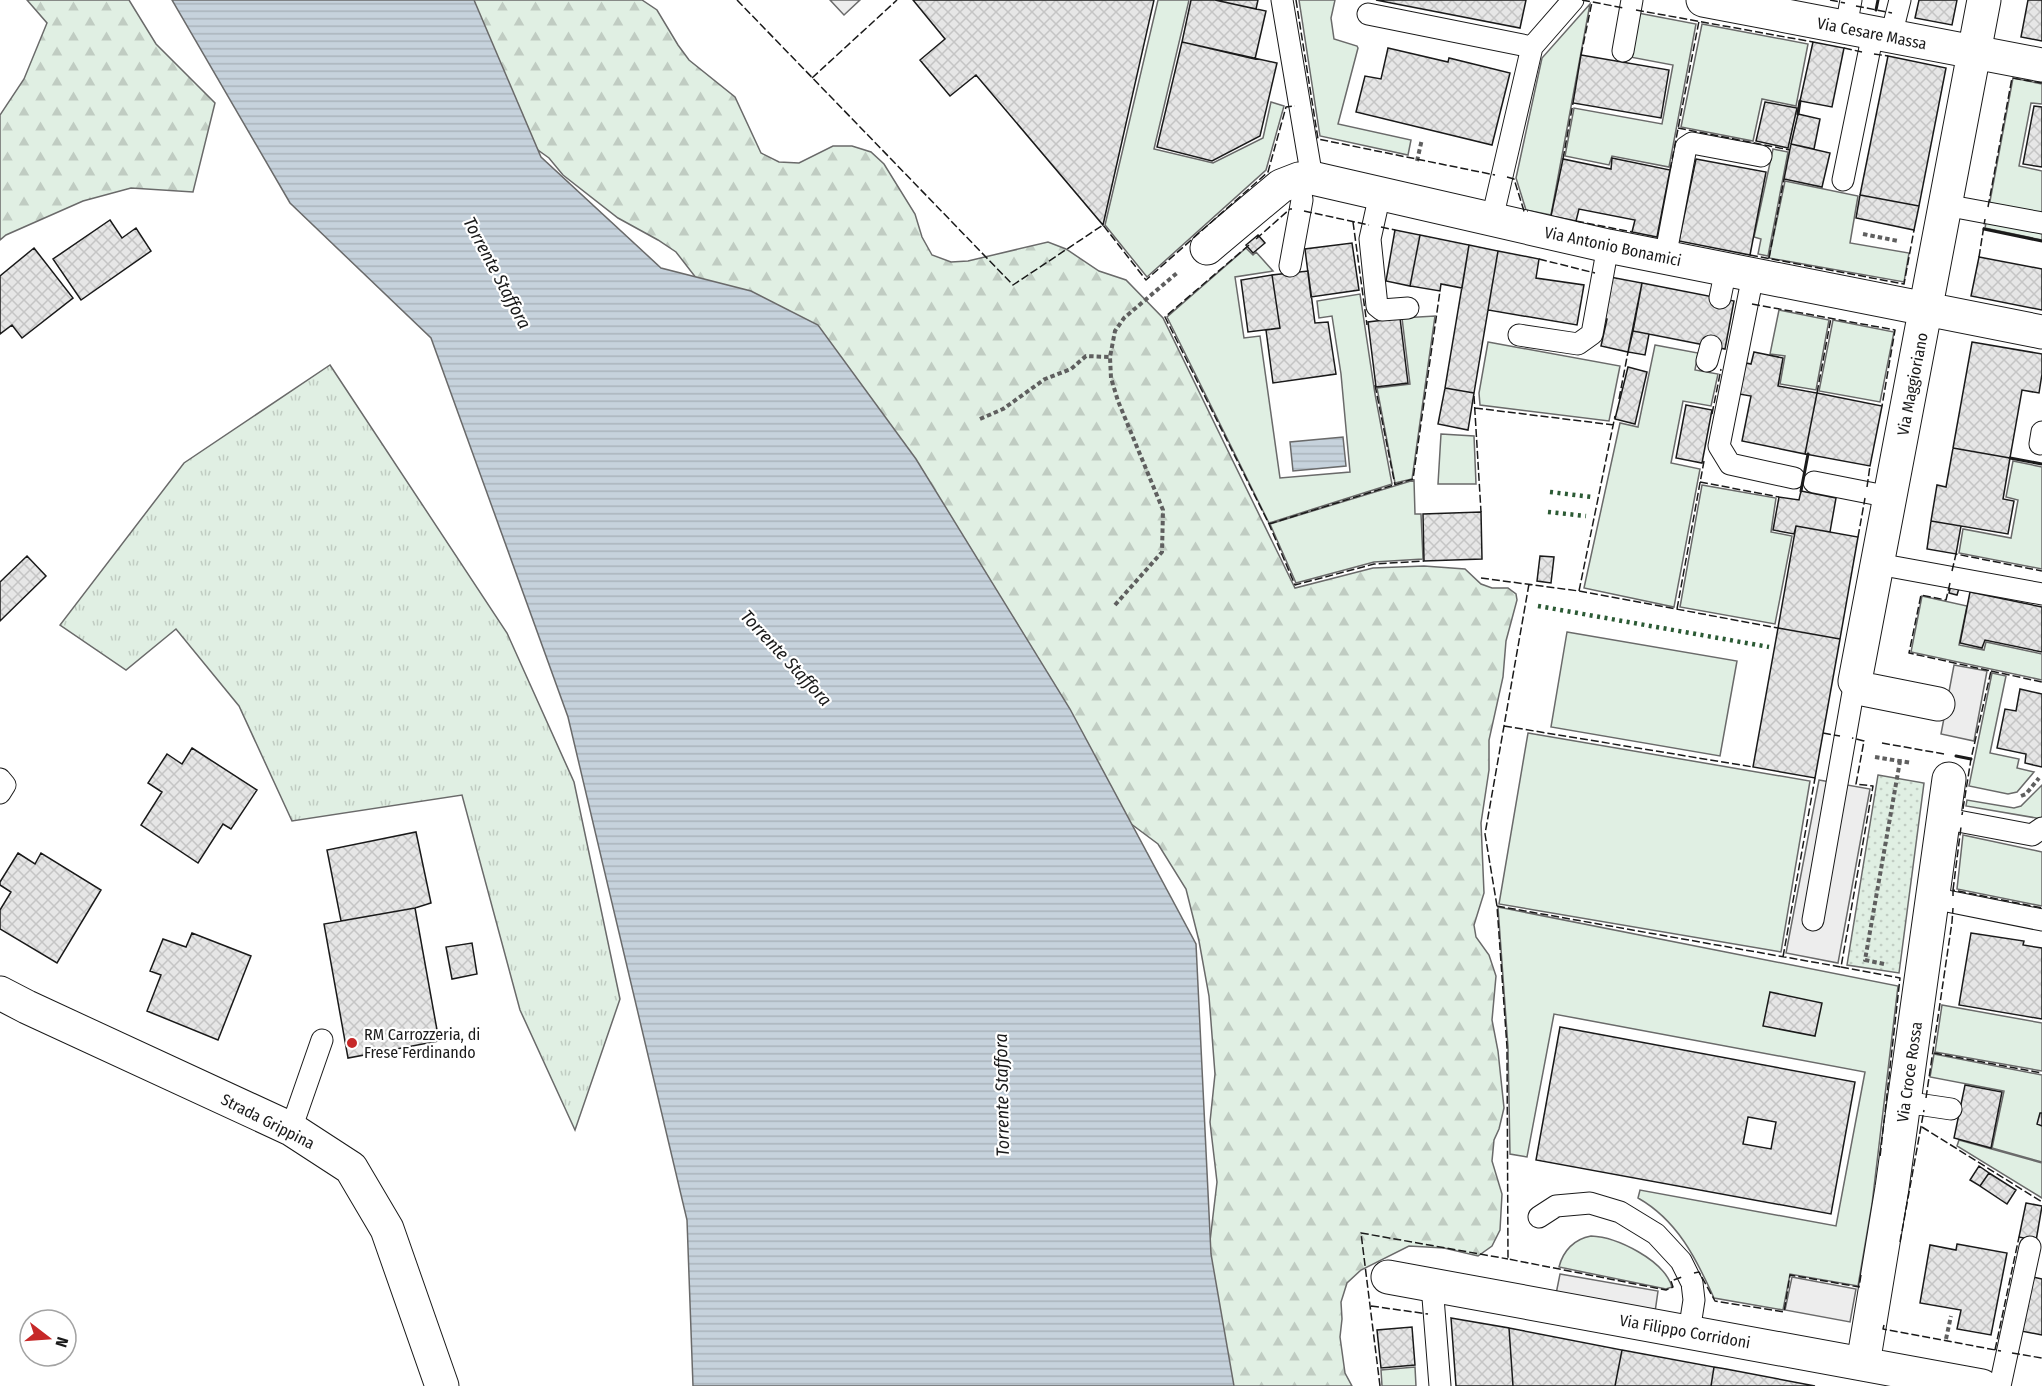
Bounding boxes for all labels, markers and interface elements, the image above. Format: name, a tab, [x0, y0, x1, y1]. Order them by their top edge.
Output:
street label: Via Cesare Massa	[1816, 14, 1928, 53]
water label: Torrente Staffora	[458, 213, 536, 333]
street label: Via Antonio Bonamici	[1543, 223, 1683, 270]
street label: Via Maggioriano	[1893, 331, 1932, 437]
water label: Torrente Staffora	[736, 605, 836, 711]
street label: Via Croce Rossa	[1893, 1020, 1926, 1124]
place label: RM Carrozzeria, di Frese Ferdinando	[364, 1025, 480, 1062]
water label: Torrente Staffora	[990, 1033, 1014, 1157]
marker: RM Carrozzeria, di Frese Ferdinando	[345, 1036, 359, 1050]
street label: Strada Grippina	[218, 1090, 318, 1153]
north arrow	[18, 1308, 78, 1368]
street label: Via Filippo Corridoni	[1618, 1311, 1752, 1352]
text: N	[51, 1335, 72, 1350]

